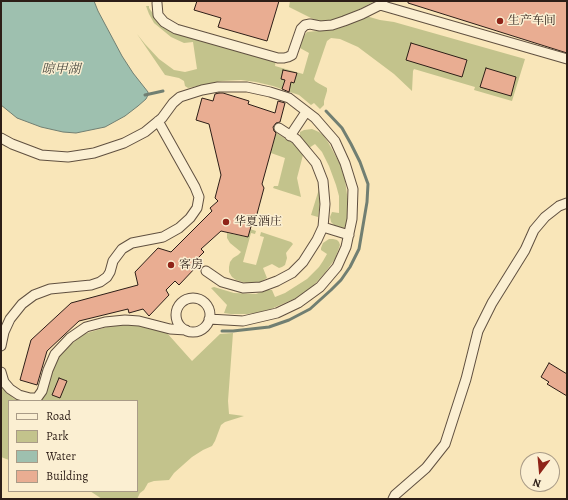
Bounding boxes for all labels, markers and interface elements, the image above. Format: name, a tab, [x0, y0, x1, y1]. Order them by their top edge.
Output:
place label: 生产车间	[508, 14, 556, 28]
marker: 生产车间	[495, 16, 505, 26]
water label: 晾甲湖	[42, 62, 80, 78]
place label: 华夏酒庄	[234, 215, 282, 229]
marker: 华夏酒庄	[221, 217, 231, 227]
place label: 客房	[179, 258, 203, 272]
marker: 客房	[166, 260, 176, 270]
legend	[8, 400, 138, 492]
text: Road	[46, 408, 71, 424]
text: Park	[46, 428, 69, 444]
text: Water	[46, 448, 76, 464]
north arrow	[520, 452, 560, 492]
text: Building	[46, 468, 88, 484]
text: N	[531, 475, 543, 491]

